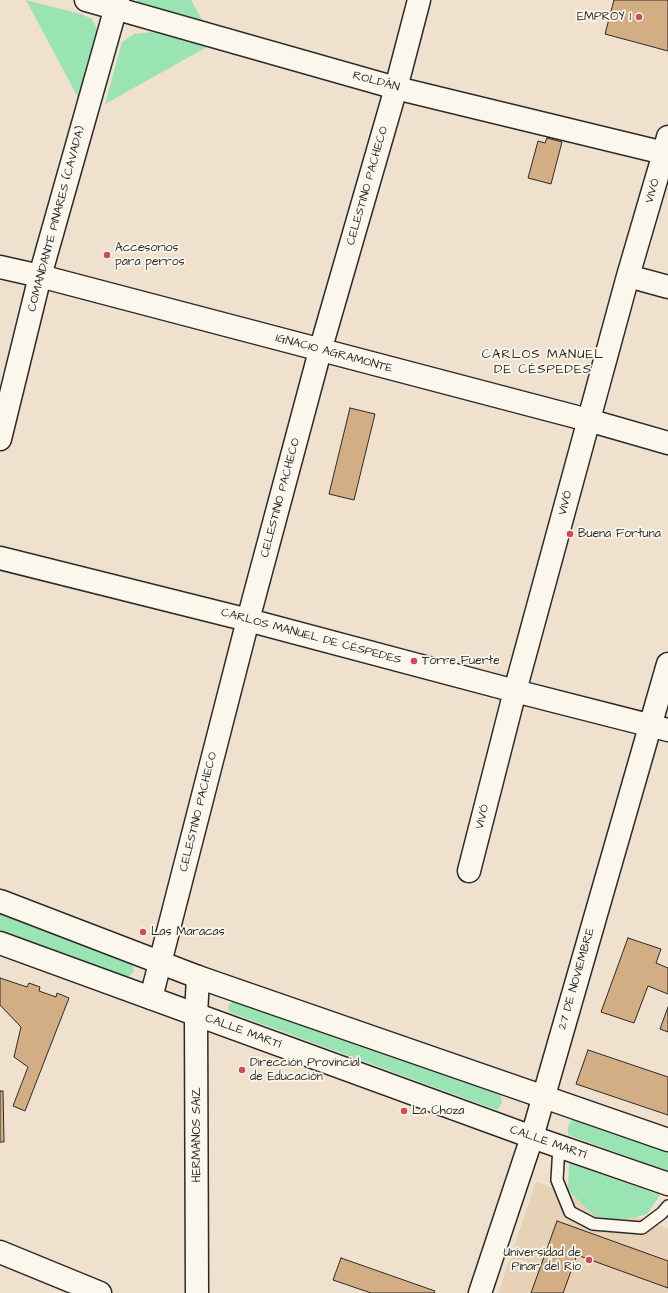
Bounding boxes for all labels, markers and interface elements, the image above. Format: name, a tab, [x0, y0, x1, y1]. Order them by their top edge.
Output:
place label: EMPROY 1	[577, 10, 631, 24]
marker: EMPROY 1	[634, 12, 644, 22]
street label: ROLDÁN	[351, 69, 401, 95]
street label: COMANDANTE PINARES (CAVADA)	[25, 125, 89, 313]
street label: CELESTINO PACHECO	[344, 125, 392, 247]
street label: VIVÓ	[643, 177, 663, 205]
place label: Accesorios para perros	[115, 241, 185, 269]
marker: Accesorios para perros	[102, 250, 112, 260]
street label: IGNACIO AGRAMONTE	[274, 331, 394, 377]
district label: CARLOS MANUEL DE CÉSPEDES	[482, 347, 604, 378]
street label: CELESTINO PACHECO	[258, 437, 304, 559]
street label: VIVÓ	[556, 489, 576, 517]
place label: Buena Fortuna	[578, 527, 661, 541]
marker: Buena Fortuna	[565, 529, 575, 539]
street label: CARLOS MANUEL DE CÉSPEDES	[219, 606, 403, 668]
place label: Torre Fuerte	[422, 654, 500, 668]
marker: Torre Fuerte	[409, 656, 419, 666]
street label: CELESTINO PACHECO	[177, 751, 221, 873]
street label: VIVÓ	[473, 803, 493, 831]
place label: Las Maracas	[151, 925, 225, 939]
marker: Las Maracas	[138, 927, 148, 937]
street label: 27 DE NOVIEMBRE	[556, 927, 598, 1031]
street label: CALLE MARTÍ	[203, 1012, 283, 1052]
place label: Dirección Provincial de Educación	[250, 1056, 360, 1084]
marker: Dirección Provincial de Educación	[237, 1065, 247, 1075]
street label: HERMANOS SAIZ	[190, 1087, 204, 1183]
place label: La Choza	[412, 1104, 464, 1118]
marker: La Choza	[399, 1106, 409, 1116]
street label: CALLE MARTÍ	[508, 1123, 588, 1163]
place label: Universidad de Pinar del Río	[503, 1246, 581, 1274]
marker: Universidad de Pinar del Río	[584, 1255, 594, 1265]

